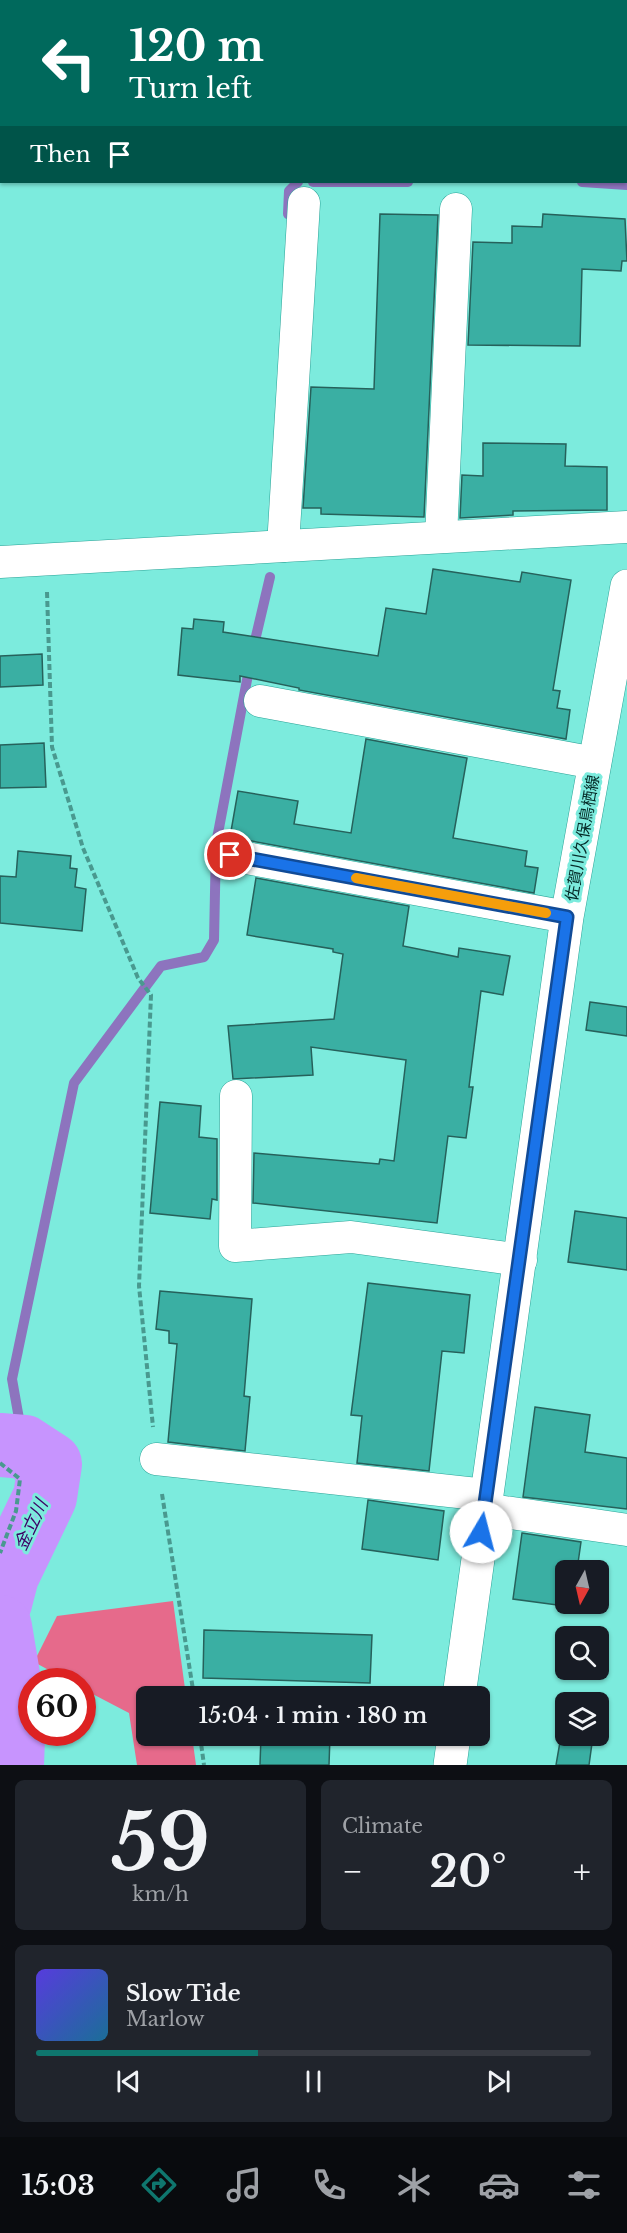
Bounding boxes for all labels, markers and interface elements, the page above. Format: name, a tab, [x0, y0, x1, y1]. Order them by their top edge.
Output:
text: 120 m	[129, 20, 264, 72]
icon: left	[30, 24, 108, 102]
text: Turn left	[129, 72, 252, 105]
icon: arrive	[103, 138, 136, 171]
text: Then	[30, 141, 91, 168]
street label: 佐賀川久保鳥栖線	[561, 773, 603, 903]
pin	[204, 829, 255, 880]
icon: arrive	[213, 838, 246, 871]
water label: 金立川	[10, 1494, 53, 1554]
position arrow	[449, 1500, 513, 1564]
north arrow	[555, 1560, 609, 1614]
map controls	[555, 1560, 609, 1746]
button: search	[555, 1626, 609, 1680]
speed limit sign: 60	[18, 1668, 96, 1746]
button: layers	[555, 1692, 609, 1746]
text: 15:04 · 1 min · 180 m	[199, 1702, 427, 1729]
text: 59	[111, 1794, 210, 1891]
text: Climate	[342, 1814, 423, 1838]
text: 20°	[429, 1843, 507, 1899]
text: −	[342, 1851, 363, 1892]
text: +	[573, 1851, 591, 1892]
text: km/h	[132, 1882, 189, 1906]
text: Slow Tide	[126, 1980, 241, 2007]
text: Marlow	[126, 2007, 205, 2031]
icon: previous	[112, 2065, 145, 2098]
icon: pause	[297, 2065, 330, 2098]
icon: next	[482, 2065, 515, 2098]
icon: directions	[138, 2164, 180, 2206]
icon: music	[223, 2164, 265, 2206]
icon: phone	[308, 2164, 350, 2206]
icon: climate	[393, 2164, 435, 2206]
icon: car	[478, 2164, 520, 2206]
icon: filters	[563, 2164, 605, 2206]
text: 15:03	[22, 2169, 95, 2202]

